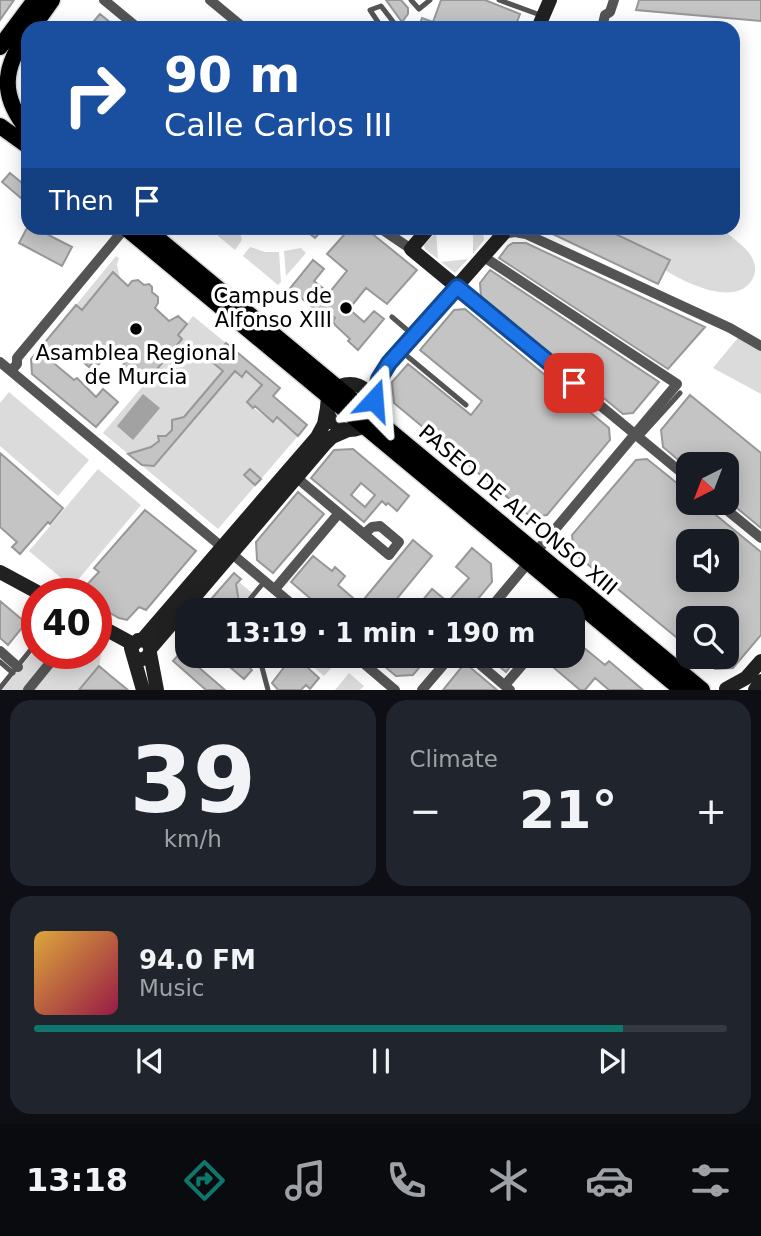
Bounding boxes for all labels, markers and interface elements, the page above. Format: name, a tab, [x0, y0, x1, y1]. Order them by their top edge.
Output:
text: 90 m	[164, 47, 300, 104]
icon: right	[49, 49, 140, 140]
text: Calle Carlos III	[164, 106, 392, 144]
icon: arrive	[128, 182, 166, 220]
text: Then	[49, 186, 114, 216]
place label: Campus de Alfonso XIII	[214, 284, 332, 332]
marker: Campus de Alfonso XIII	[338, 300, 354, 316]
marker: Asamblea Regional de Murcia	[128, 321, 144, 337]
place label: Asamblea Regional de Murcia	[36, 341, 236, 389]
pin	[544, 353, 604, 413]
position arrow	[337, 363, 411, 437]
icon: arrive	[555, 364, 593, 402]
street label: PASEO DE ALFONSO XIII	[414, 420, 622, 600]
north arrow	[676, 452, 738, 514]
map controls	[676, 452, 739, 669]
button: sound	[676, 529, 739, 592]
speed limit sign: 40	[21, 578, 112, 669]
button: search	[676, 606, 739, 669]
text: 13:19 · 1 min · 190 m	[225, 618, 535, 648]
text: 39	[129, 728, 256, 833]
text: Climate	[410, 746, 498, 772]
text: 21°	[519, 780, 617, 840]
text: −	[410, 789, 441, 833]
text: +	[695, 789, 727, 833]
text: km/h	[164, 826, 222, 852]
text: 94.0 FM	[139, 945, 256, 975]
text: Music	[139, 975, 204, 1001]
icon: previous	[131, 1042, 169, 1080]
icon: pause	[362, 1042, 400, 1080]
icon: next	[593, 1042, 631, 1080]
icon: directions	[180, 1156, 229, 1205]
icon: music	[281, 1156, 330, 1205]
icon: phone	[382, 1156, 431, 1205]
icon: climate	[484, 1156, 533, 1205]
icon: car	[585, 1156, 634, 1205]
icon: filters	[686, 1156, 735, 1205]
text: 13:18	[26, 1161, 128, 1199]

